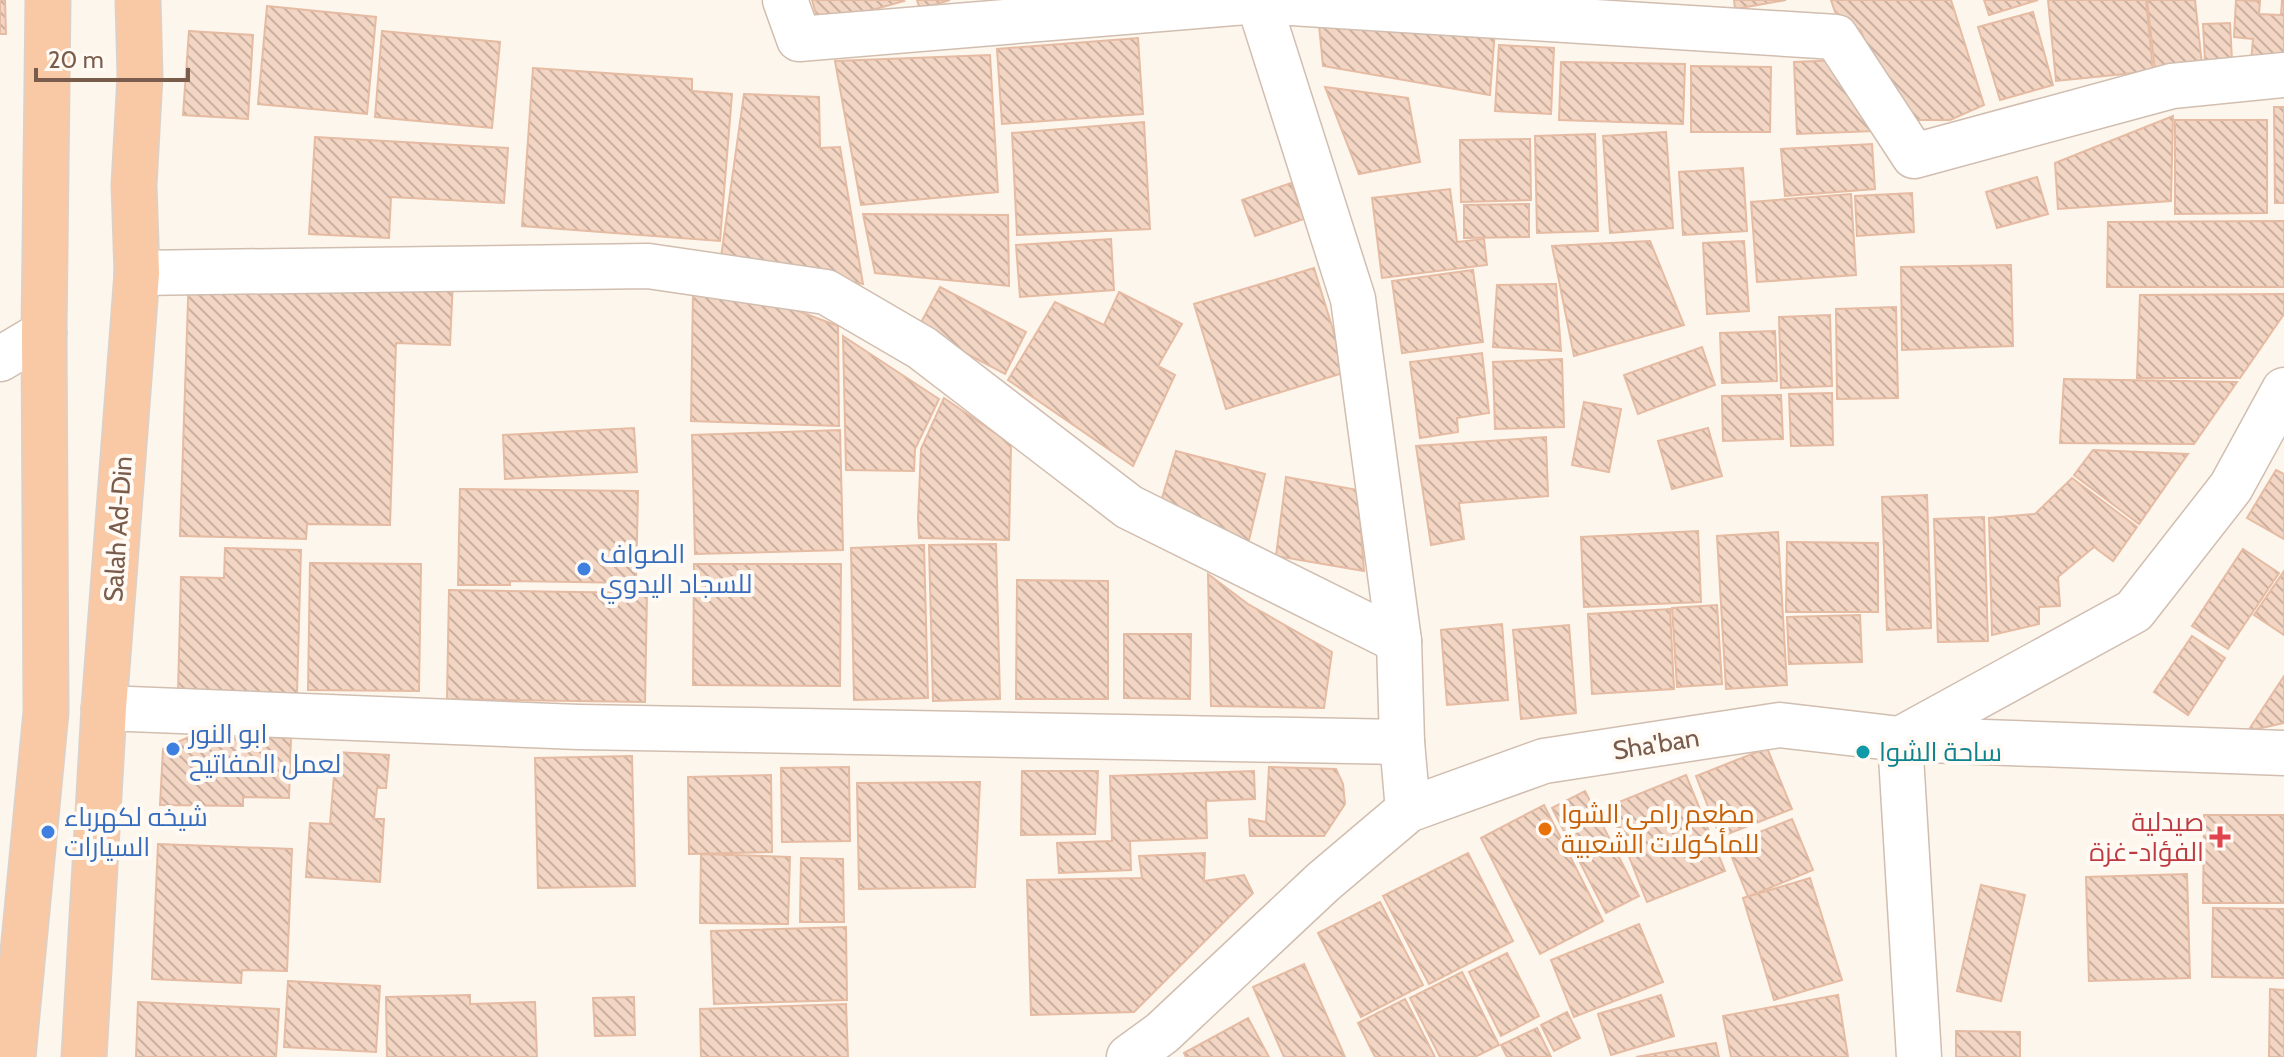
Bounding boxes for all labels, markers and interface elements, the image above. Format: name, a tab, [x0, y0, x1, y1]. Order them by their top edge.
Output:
scale bar	[36, 32, 188, 82]
text: 20 m	[48, 45, 104, 74]
street label: Salah Ad-Din	[97, 455, 139, 603]
place label: الصواف للسجاد اليدوي	[600, 538, 752, 604]
marker: الصواف للسجاد اليدوي	[575, 560, 593, 578]
place label: ابو النور لعمل المفاتيح	[187, 718, 341, 781]
street label: Sha'ban	[1611, 721, 1701, 767]
place label: ساحة الشوا	[1879, 736, 2002, 768]
marker: ابو النور لعمل المفاتيح	[164, 740, 182, 758]
marker: ساحة الشوا	[1854, 743, 1872, 761]
place label: مطعم رامي الشوا للمأكولات الشعبية	[1561, 798, 1759, 860]
place label: شيخه لكهرباء السيارات	[64, 801, 208, 863]
place label: صيدلية الفؤاد-غزة	[2089, 806, 2204, 868]
marker: مطعم رامي الشوا للمأكولات الشعبية	[1536, 820, 1554, 838]
marker: شيخه لكهرباء السيارات	[39, 823, 57, 841]
marker: صيدلية الفؤاد-غزة	[2211, 828, 2229, 846]

